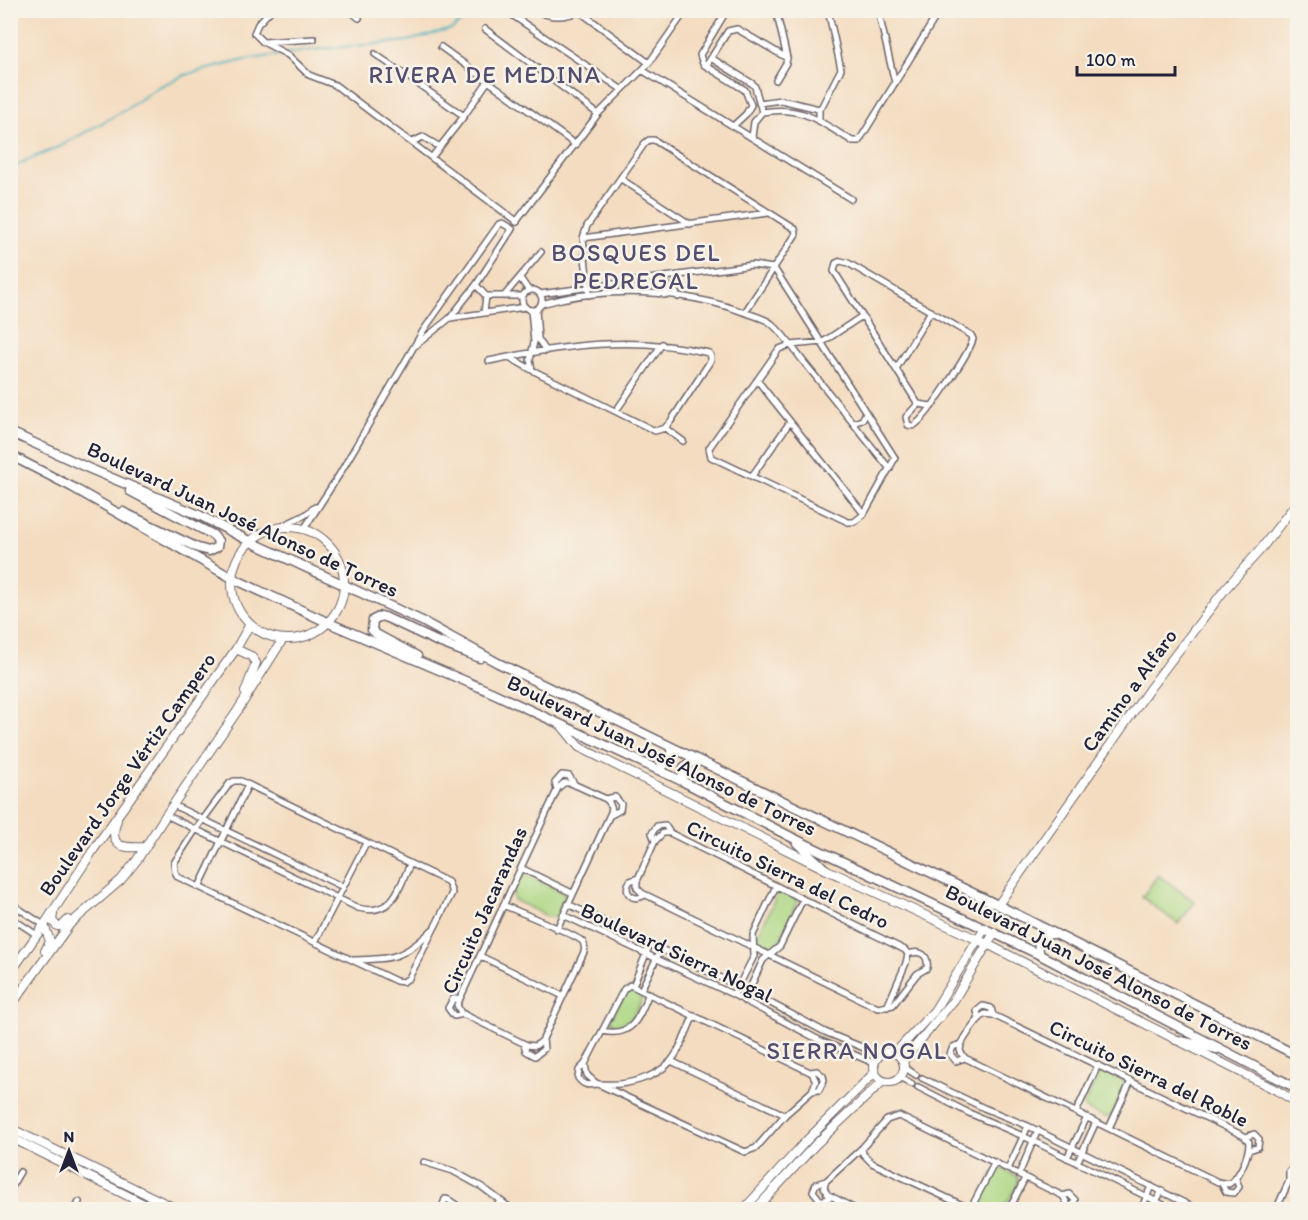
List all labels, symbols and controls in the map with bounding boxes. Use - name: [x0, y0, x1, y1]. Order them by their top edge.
- scale bar: [1077, 39, 1174, 77]
- text: 100 m: [1086, 49, 1136, 71]
- district label: RIVERA DE MEDINA: [368, 60, 602, 89]
- district label: BOSQUES DEL PEDREGAL: [551, 238, 721, 295]
- street label: Boulevard Juan José Alonso de Torres: [83, 436, 403, 602]
- street label: Camino a Alfaro: [1076, 624, 1182, 756]
- street label: Boulevard Jorge Vértiz Campero: [33, 648, 221, 900]
- street label: Boulevard Juan José Alonso de Torres: [503, 669, 821, 841]
- street label: Circuito Sierra del Cedro: [683, 814, 893, 934]
- street label: Circuito Jacarandas: [436, 823, 532, 997]
- street label: Boulevard Juan José Alonso de Torres: [941, 878, 1257, 1056]
- street label: Boulevard Sierra Nogal: [577, 897, 777, 1007]
- street label: Circuito Sierra del Roble: [1045, 1014, 1253, 1132]
- district label: SIERRA NOGAL: [767, 1036, 947, 1065]
- north arrow: [39, 1121, 99, 1181]
- text: N: [64, 1127, 74, 1146]

